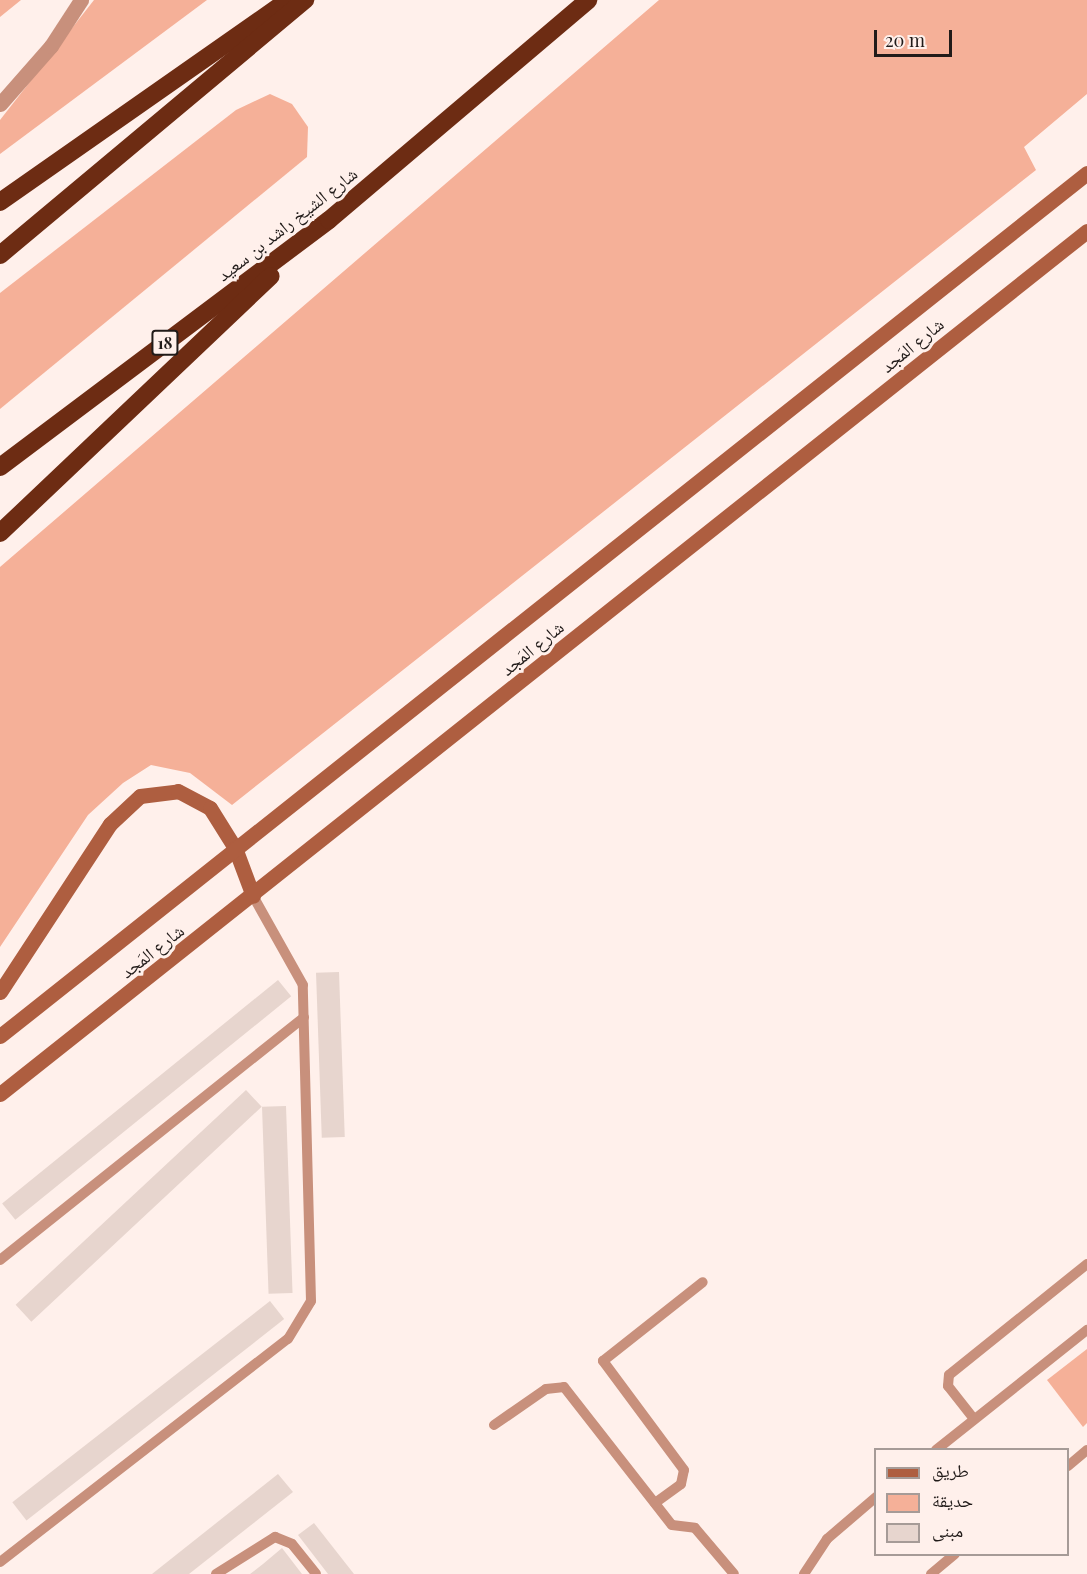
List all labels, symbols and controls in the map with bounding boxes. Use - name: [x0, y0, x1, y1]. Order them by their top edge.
- scale bar: [877, 18, 955, 56]
- text: 20 m: [885, 28, 925, 52]
- street label: شارع الشيخ راشد بن سعيد: [213, 163, 361, 285]
- street label: شارع المَجد: [876, 313, 948, 377]
- road number: 18: [150, 330, 180, 356]
- street label: شارع المَجد: [496, 616, 568, 680]
- street label: شارع المَجد: [116, 919, 188, 983]
- legend: [874, 1448, 1069, 1556]
- text: طريق: [932, 1458, 969, 1482]
- text: حديقة: [932, 1488, 973, 1512]
- text: مبنى: [932, 1518, 963, 1542]

